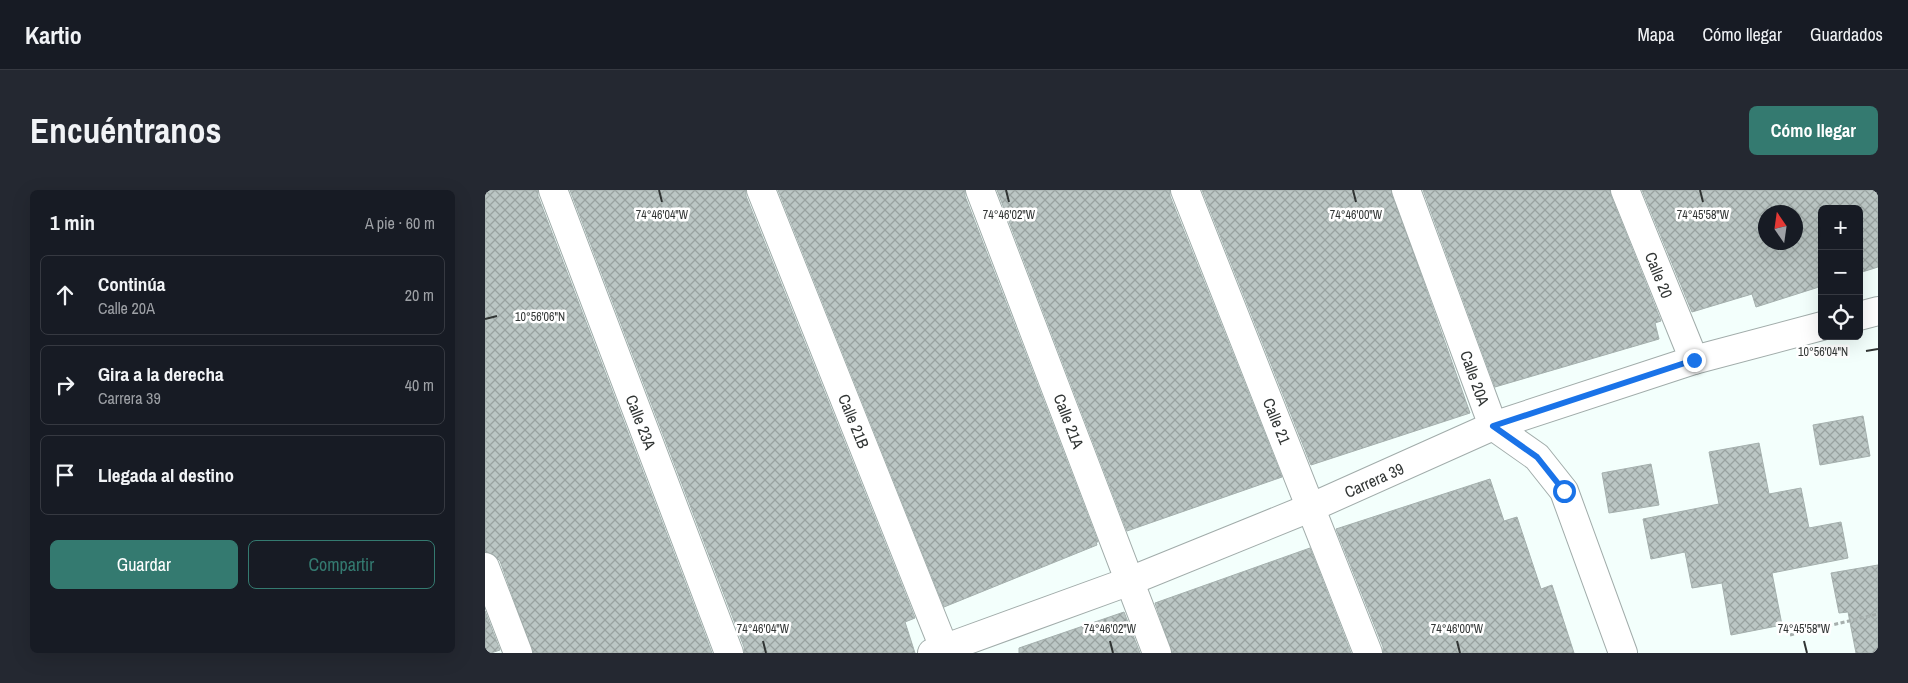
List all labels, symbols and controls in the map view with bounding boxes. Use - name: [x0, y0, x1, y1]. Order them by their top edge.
- text: Kartio: [25, 19, 82, 51]
- text: Mapa: [1637, 22, 1674, 47]
- text: Cómo llegar: [1702, 22, 1782, 47]
- text: Guardados: [1810, 22, 1883, 47]
- button: Cómo llegar: [1749, 106, 1878, 155]
- text: Encuéntranos: [30, 107, 221, 154]
- north arrow: [1758, 205, 1803, 250]
- map controls: [1818, 205, 1863, 340]
- button: +: [1818, 205, 1863, 250]
- text: 74°46'04"W: [636, 207, 689, 223]
- text: 74°46'02"W: [983, 207, 1036, 223]
- text: 74°46'00"W: [1330, 207, 1383, 223]
- text: 74°45'58"W: [1677, 207, 1730, 223]
- text: 1 min: [50, 208, 95, 237]
- text: A pie · 60 m: [365, 212, 435, 234]
- street label: Calle 20: [1640, 249, 1678, 301]
- button: −: [1818, 250, 1863, 295]
- text: Continúa: [98, 271, 166, 297]
- icon: ahead: [51, 281, 79, 309]
- text: 20 m: [405, 284, 434, 306]
- button: locate: [1818, 295, 1863, 340]
- text: Calle 20A: [98, 297, 155, 319]
- text: 10°56'06"N: [515, 309, 565, 325]
- text: 10°56'04"N: [1798, 344, 1848, 360]
- street label: Calle 20A: [1455, 348, 1495, 409]
- route end: [1683, 349, 1706, 372]
- text: Gira a la derecha: [98, 361, 224, 387]
- icon: right: [51, 371, 79, 399]
- text: 40 m: [405, 374, 434, 396]
- text: Carrera 39: [98, 387, 161, 409]
- street label: Calle 21B: [833, 391, 875, 452]
- street label: Calle 21A: [1049, 391, 1090, 452]
- street label: Calle 23A: [621, 392, 662, 453]
- street label: Calle 21: [1258, 395, 1296, 448]
- street label: Carrera 39: [1341, 457, 1407, 503]
- icon: arrive: [51, 461, 79, 489]
- text: Llegada al destino: [98, 462, 234, 488]
- route start: [1553, 480, 1576, 503]
- button: Guardar: [50, 540, 238, 589]
- button: Compartir: [248, 540, 435, 589]
- text: 74°46'04"W: [737, 621, 790, 637]
- text: 74°46'02"W: [1084, 621, 1137, 637]
- text: 74°46'00"W: [1431, 621, 1484, 637]
- text: 74°45'58"W: [1778, 621, 1831, 637]

